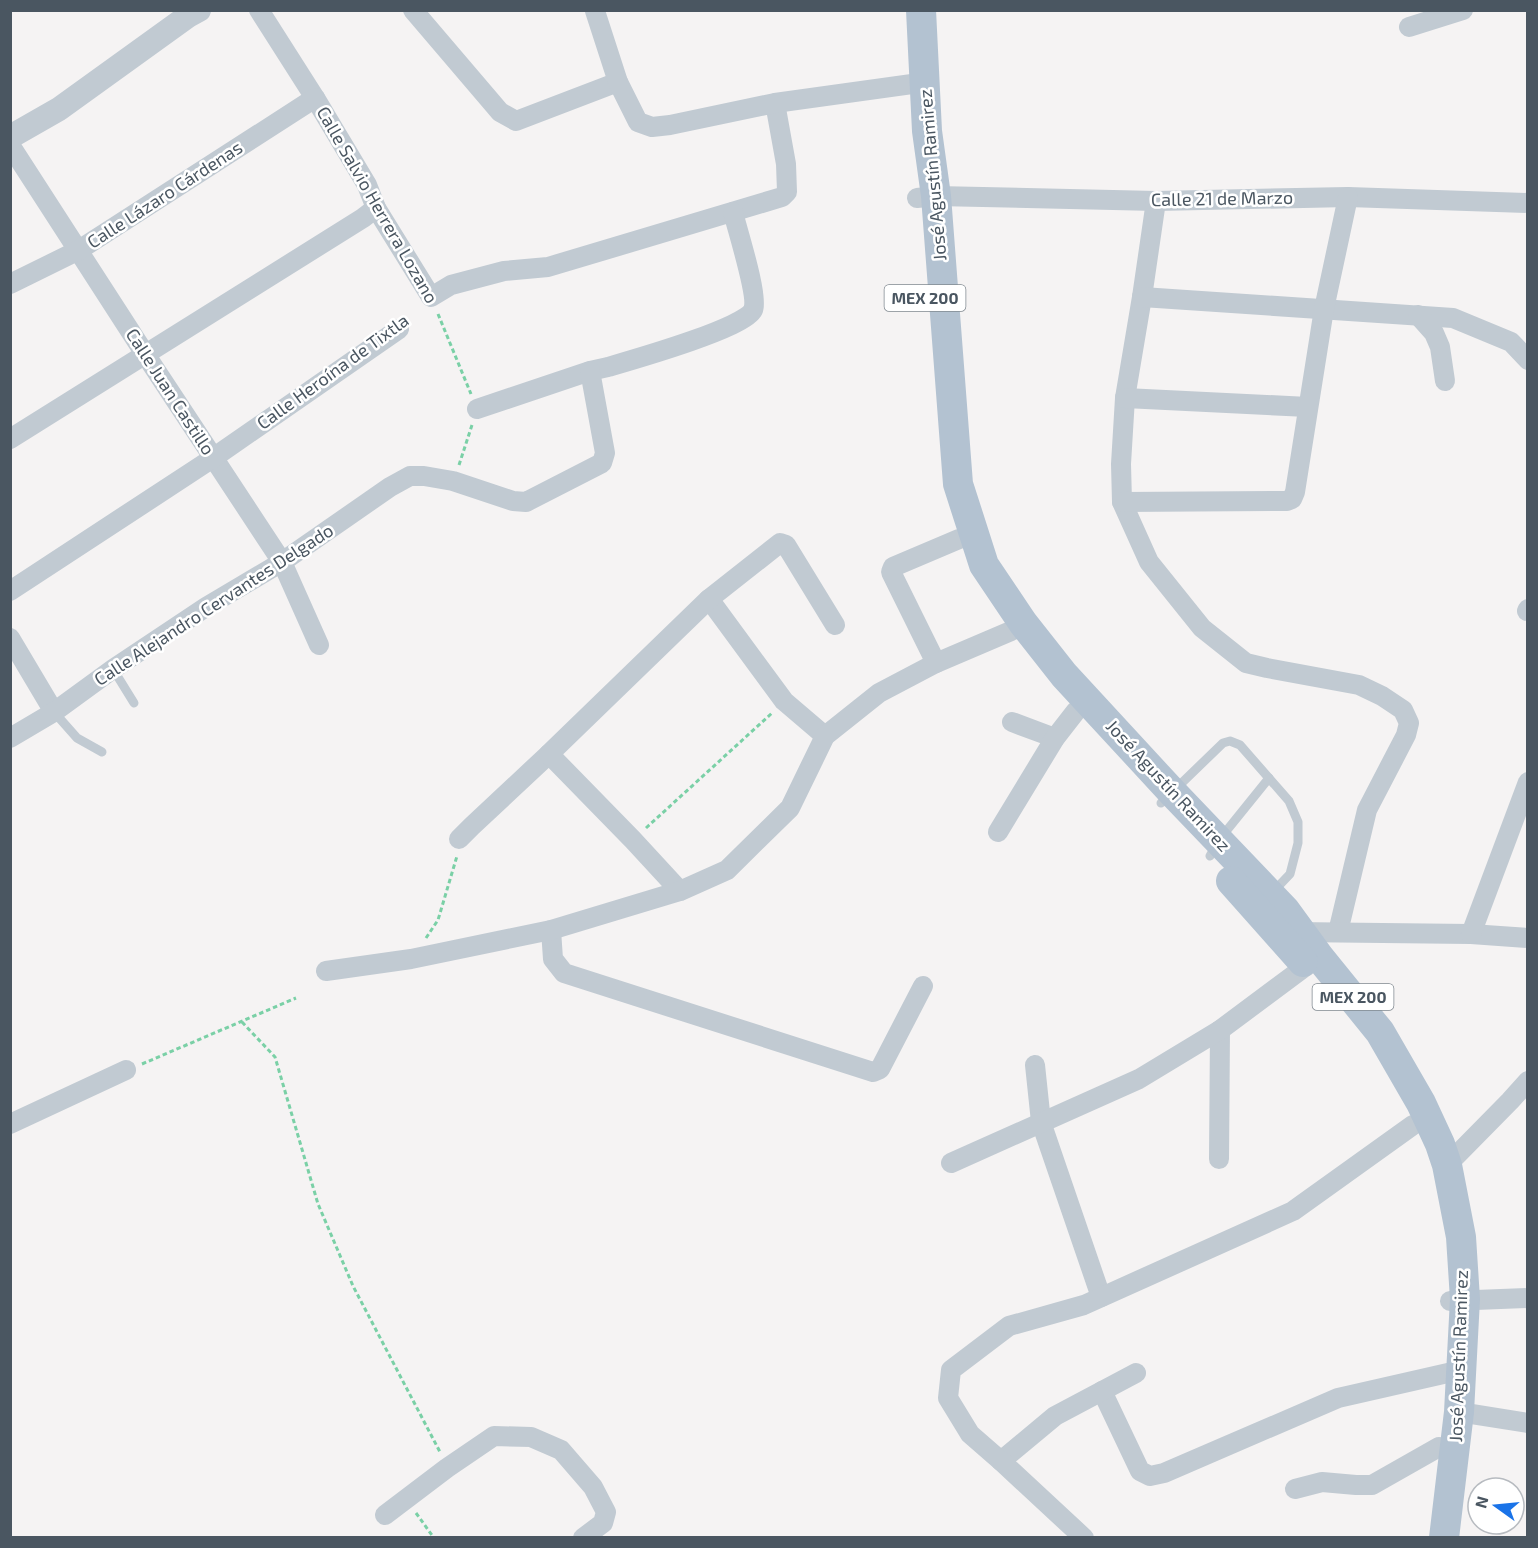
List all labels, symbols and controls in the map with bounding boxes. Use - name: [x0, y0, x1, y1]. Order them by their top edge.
- street label: José Agustín Ramirez: [914, 88, 950, 262]
- street label: Calle Salvio Herrera Lozano: [312, 102, 443, 307]
- street label: Calle Lázaro Cárdenas: [83, 136, 246, 253]
- street label: Calle 21 de Marzo: [1151, 186, 1293, 210]
- road number: MEX 200: [884, 285, 966, 311]
- street label: Calle Heroína de Tixtla: [252, 309, 413, 434]
- street label: Calle Juan Castillo: [122, 324, 220, 459]
- street label: Calle Alejandro Cervantes Delgado: [90, 519, 337, 690]
- street label: José Agustín Ramirez: [1102, 715, 1236, 856]
- road number: MEX 200: [1312, 984, 1394, 1010]
- street label: José Agustín Ramirez: [1444, 1270, 1472, 1442]
- north arrow: [1466, 1476, 1526, 1536]
- text: N: [1470, 1494, 1492, 1510]

